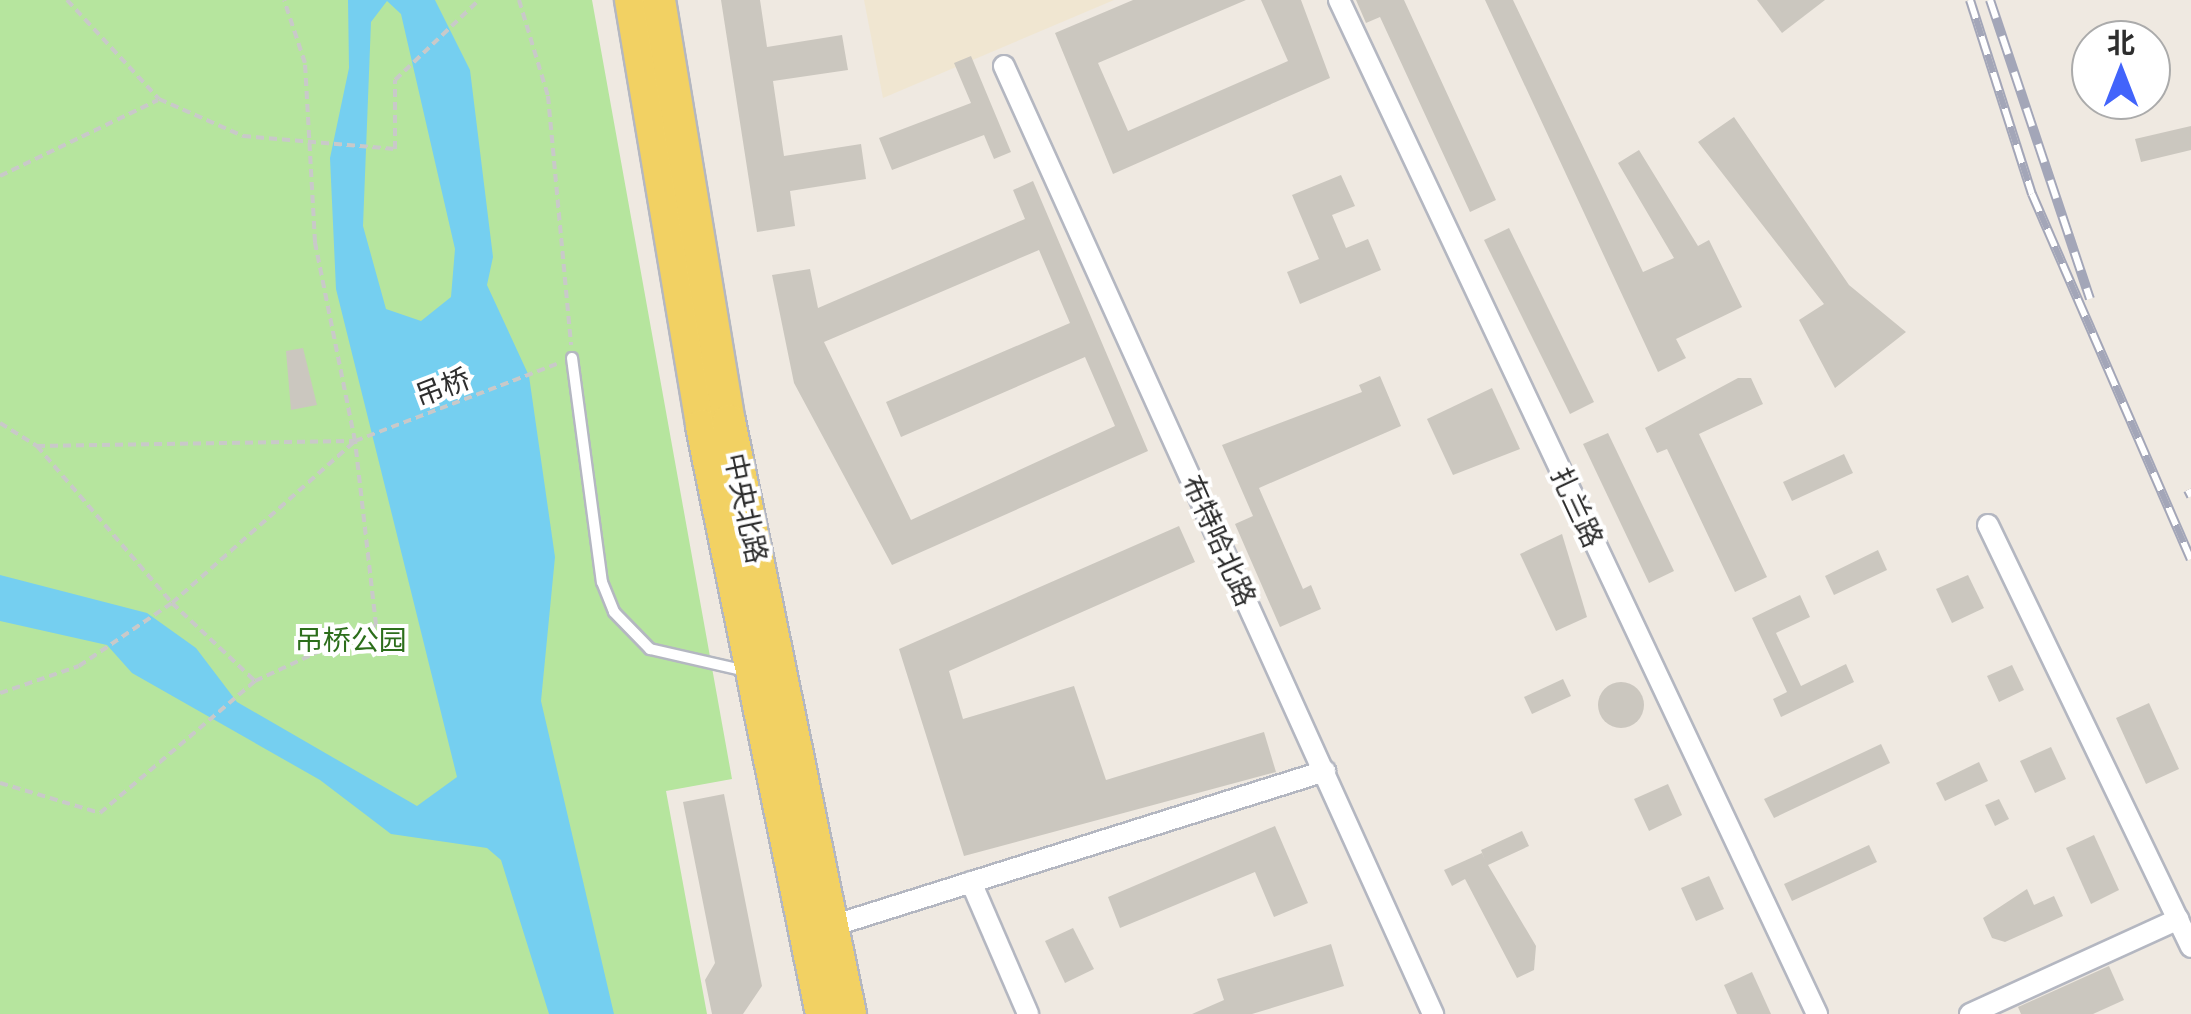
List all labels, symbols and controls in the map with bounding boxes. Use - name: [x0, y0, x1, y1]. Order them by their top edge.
- north arrow: [2071, 20, 2171, 120]
- text: 北: [2107, 25, 2135, 59]
- street label: 吊桥: [410, 360, 474, 412]
- street label: 中央北路: [719, 450, 775, 566]
- street label: 扎兰路: [1545, 462, 1611, 552]
- street label: 布特哈北路: [1176, 469, 1264, 611]
- park label: 吊桥公园: [295, 622, 407, 656]

